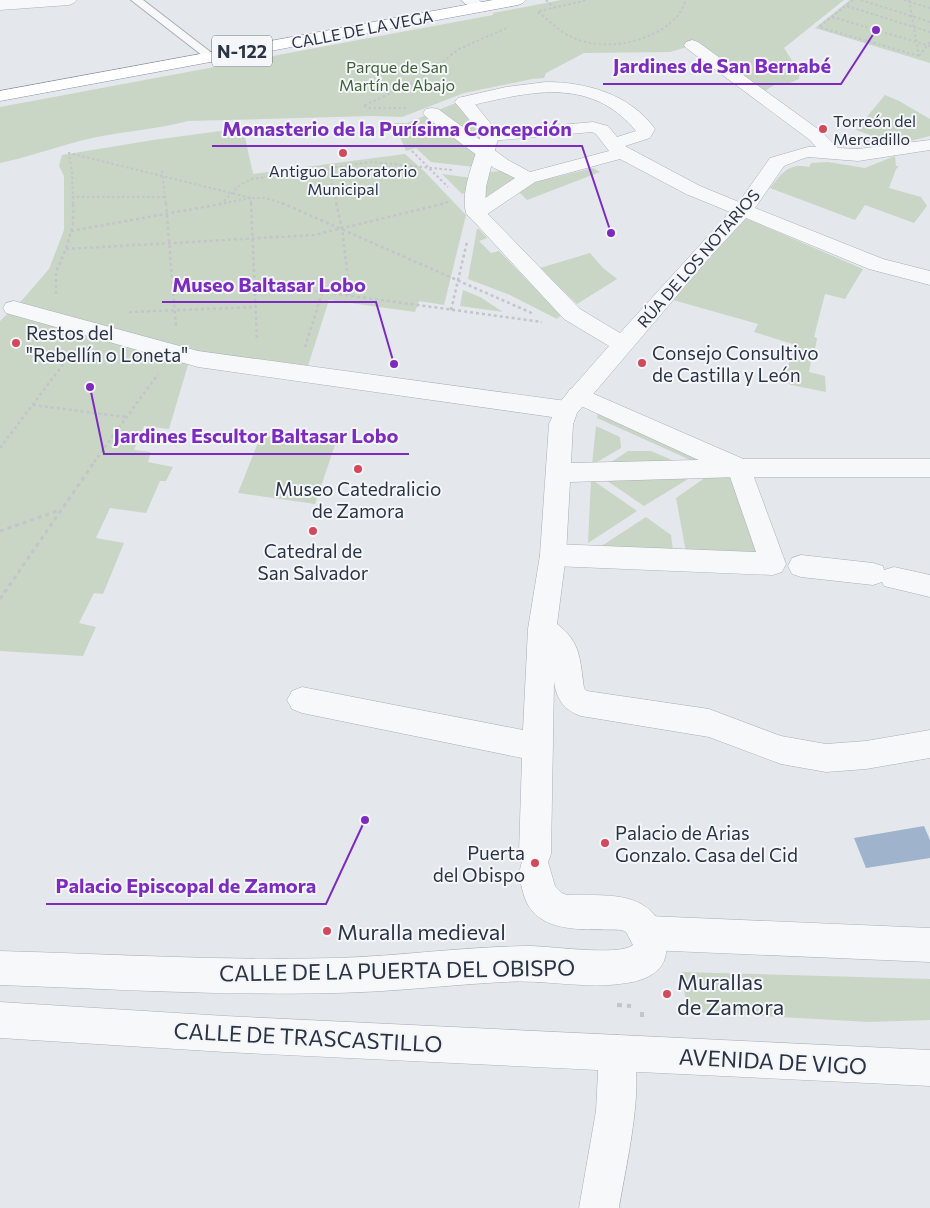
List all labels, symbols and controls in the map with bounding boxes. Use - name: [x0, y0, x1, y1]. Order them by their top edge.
- street label: CALLE DE LA VEGA: [290, 6, 434, 52]
- road number: N-122: [212, 36, 272, 66]
- callout: Jardines de San Bernabé: [603, 49, 841, 84]
- text: Jardines de San Bernabé: [613, 53, 831, 77]
- park label: Parque de San Martín de Abajo: [339, 57, 455, 94]
- callout: Monasterio de la Purísima Concepción: [212, 111, 582, 146]
- place label: Torreón del Mercadillo: [833, 111, 916, 148]
- text: Monasterio de la Purísima Concepción: [222, 116, 572, 140]
- marker: Torreón del Mercadillo: [817, 123, 829, 135]
- marker: Antiguo Laboratorio Municipal: [337, 147, 349, 159]
- place label: Antiguo Laboratorio Municipal: [269, 161, 417, 198]
- street label: RÚA DE LOS NOTARIOS: [633, 185, 763, 331]
- callout: Museo Baltasar Lobo: [162, 267, 376, 302]
- text: Museo Baltasar Lobo: [172, 272, 366, 296]
- place label: Restos del "Rebellín o Loneta": [26, 321, 188, 366]
- marker: Restos del "Rebellín o Loneta": [10, 337, 22, 349]
- place label: Consejo Consultivo de Castilla y León: [652, 341, 819, 386]
- marker: Consejo Consultivo de Castilla y León: [636, 357, 648, 369]
- callout: Jardines Escultor Baltasar Lobo: [104, 419, 409, 454]
- text: Jardines Escultor Baltasar Lobo: [114, 423, 399, 447]
- marker: Museo Catedralicio de Zamora: [352, 463, 364, 475]
- place label: Museo Catedralicio de Zamora: [275, 477, 441, 522]
- marker: Catedral de San Salvador: [307, 525, 319, 537]
- place label: Catedral de San Salvador: [258, 539, 369, 584]
- place label: Palacio de Arias Gonzalo. Casa del Cid: [615, 821, 798, 866]
- marker: Palacio de Arias Gonzalo. Casa del Cid: [599, 837, 611, 849]
- place label: Puerta del Obispo: [433, 841, 525, 886]
- marker: Puerta del Obispo: [529, 857, 541, 869]
- callout: Palacio Episcopal de Zamora: [46, 869, 326, 904]
- text: Palacio Episcopal de Zamora: [56, 873, 316, 897]
- place label: Muralla medieval: [337, 918, 506, 945]
- marker: Muralla medieval: [321, 925, 333, 937]
- street label: CALLE DE LA PUERTA DEL OBISPO: [219, 953, 575, 987]
- place label: Murallas de Zamora: [677, 968, 784, 1020]
- marker: Murallas de Zamora: [661, 988, 673, 1000]
- street label: CALLE DE TRASCASTILLO: [173, 1016, 443, 1058]
- street label: AVENIDA DE VIGO: [678, 1043, 868, 1079]

